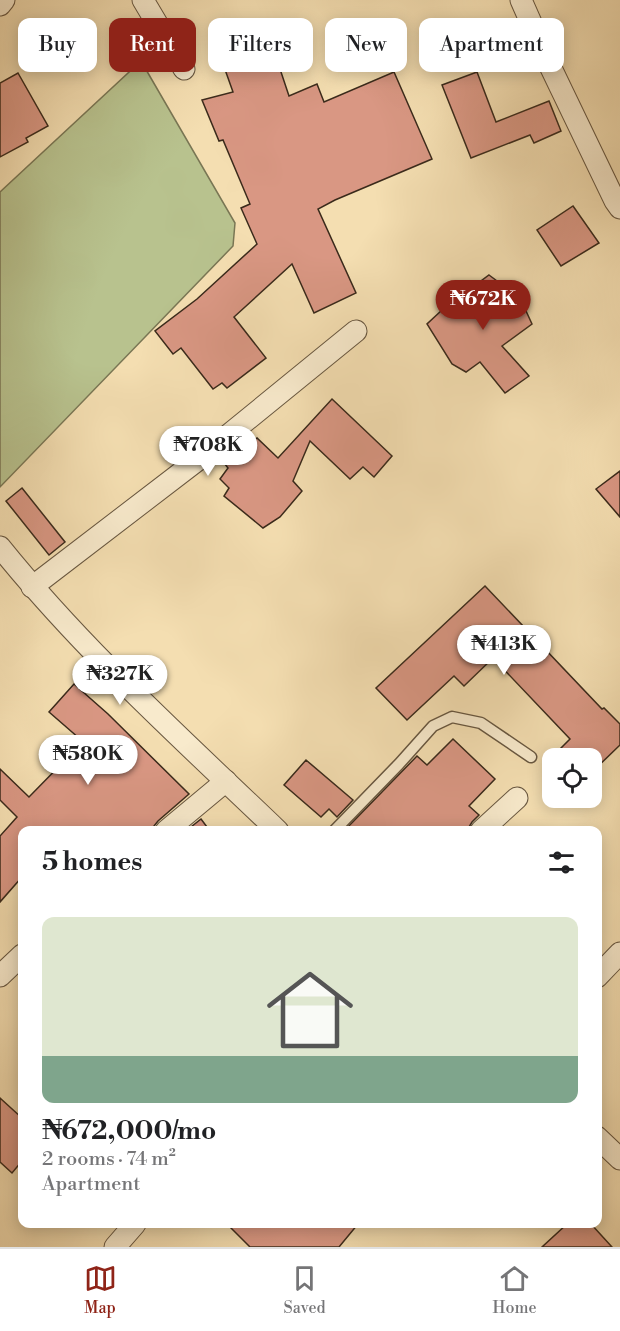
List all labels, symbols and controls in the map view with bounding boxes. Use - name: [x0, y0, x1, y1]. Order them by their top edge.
- chip: Buy: [18, 18, 97, 72]
- chip: Rent: [109, 18, 196, 72]
- chip: Filters: [208, 18, 313, 72]
- chip: New: [325, 18, 407, 72]
- chip: Apartment: [419, 18, 564, 72]
- pin: ₦672K: [441, 280, 525, 331]
- text: ₦672K: [450, 287, 516, 312]
- pin: ₦708K: [166, 426, 250, 477]
- text: ₦708K: [173, 433, 243, 458]
- pin: ₦413K: [462, 625, 546, 676]
- text: ₦413K: [471, 632, 537, 657]
- pin: ₦327K: [78, 655, 162, 706]
- text: ₦327K: [86, 662, 154, 687]
- pin: ₦580K: [46, 735, 130, 786]
- text: ₦580K: [53, 742, 123, 767]
- map controls: [542, 748, 602, 808]
- button: locate: [542, 748, 602, 808]
- text: 5 homes: [42, 846, 142, 878]
- icon: filters: [545, 846, 578, 879]
- icon: home: [256, 956, 364, 1064]
- text: ₦672,000/mo: [42, 1115, 216, 1147]
- text: 2 rooms · 74 m²: [42, 1147, 176, 1172]
- text: Apartment: [42, 1172, 140, 1197]
- tab: Map: [84, 1262, 117, 1318]
- tab: Saved: [284, 1262, 326, 1318]
- tab: Home: [493, 1262, 536, 1318]

